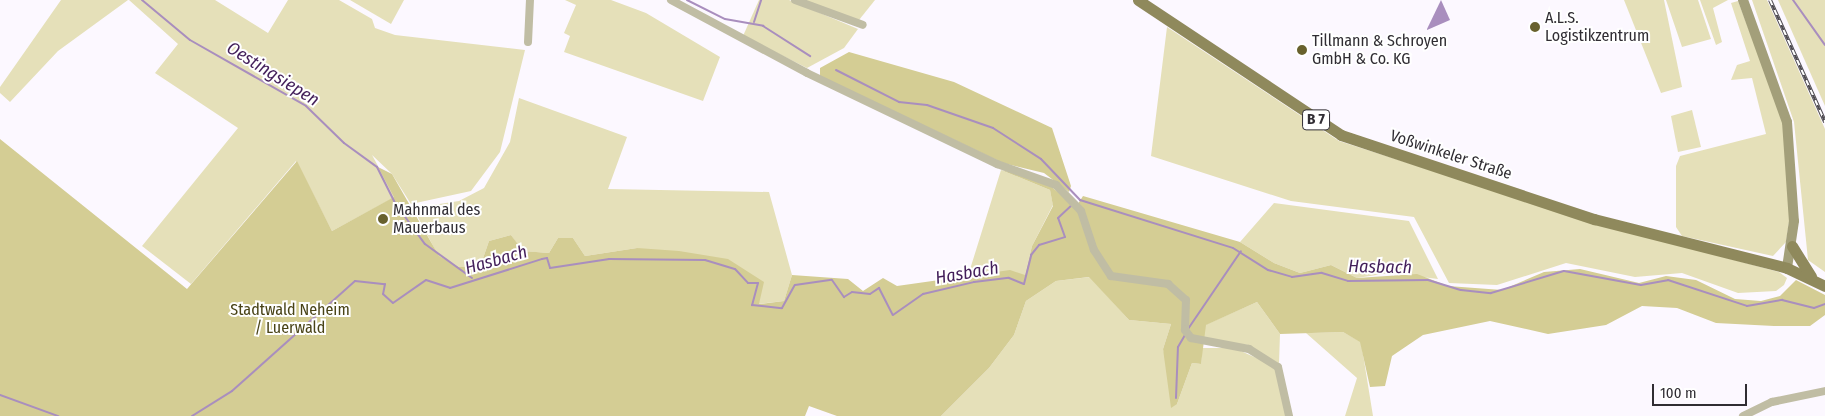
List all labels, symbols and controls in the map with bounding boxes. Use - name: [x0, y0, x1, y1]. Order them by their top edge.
- place label: A.L.S. Logistikzentrum: [1545, 8, 1649, 46]
- marker: A.L.S. Logistikzentrum: [1529, 21, 1541, 33]
- place label: Tillmann & Schroyen GmbH & Co. KG: [1312, 31, 1447, 69]
- water label: Oestingsiepen: [223, 37, 323, 111]
- marker: Tillmann & Schroyen GmbH & Co. KG: [1296, 44, 1308, 56]
- road number: B 7: [1301, 108, 1331, 132]
- street label: Voßwinkeler Straße: [1388, 126, 1514, 184]
- place label: Mahnmal des Mauerbaus: [393, 200, 480, 238]
- marker: Mahnmal des Mauerbaus: [377, 213, 389, 225]
- water label: Hasbach: [462, 241, 530, 279]
- water label: Hasbach: [1348, 256, 1412, 278]
- water label: Hasbach: [934, 257, 1000, 289]
- park label: Stadtwald Neheim / Luerwald: [230, 300, 350, 338]
- scale bar: [1655, 374, 1750, 406]
- text: 100 m: [1660, 384, 1697, 402]

